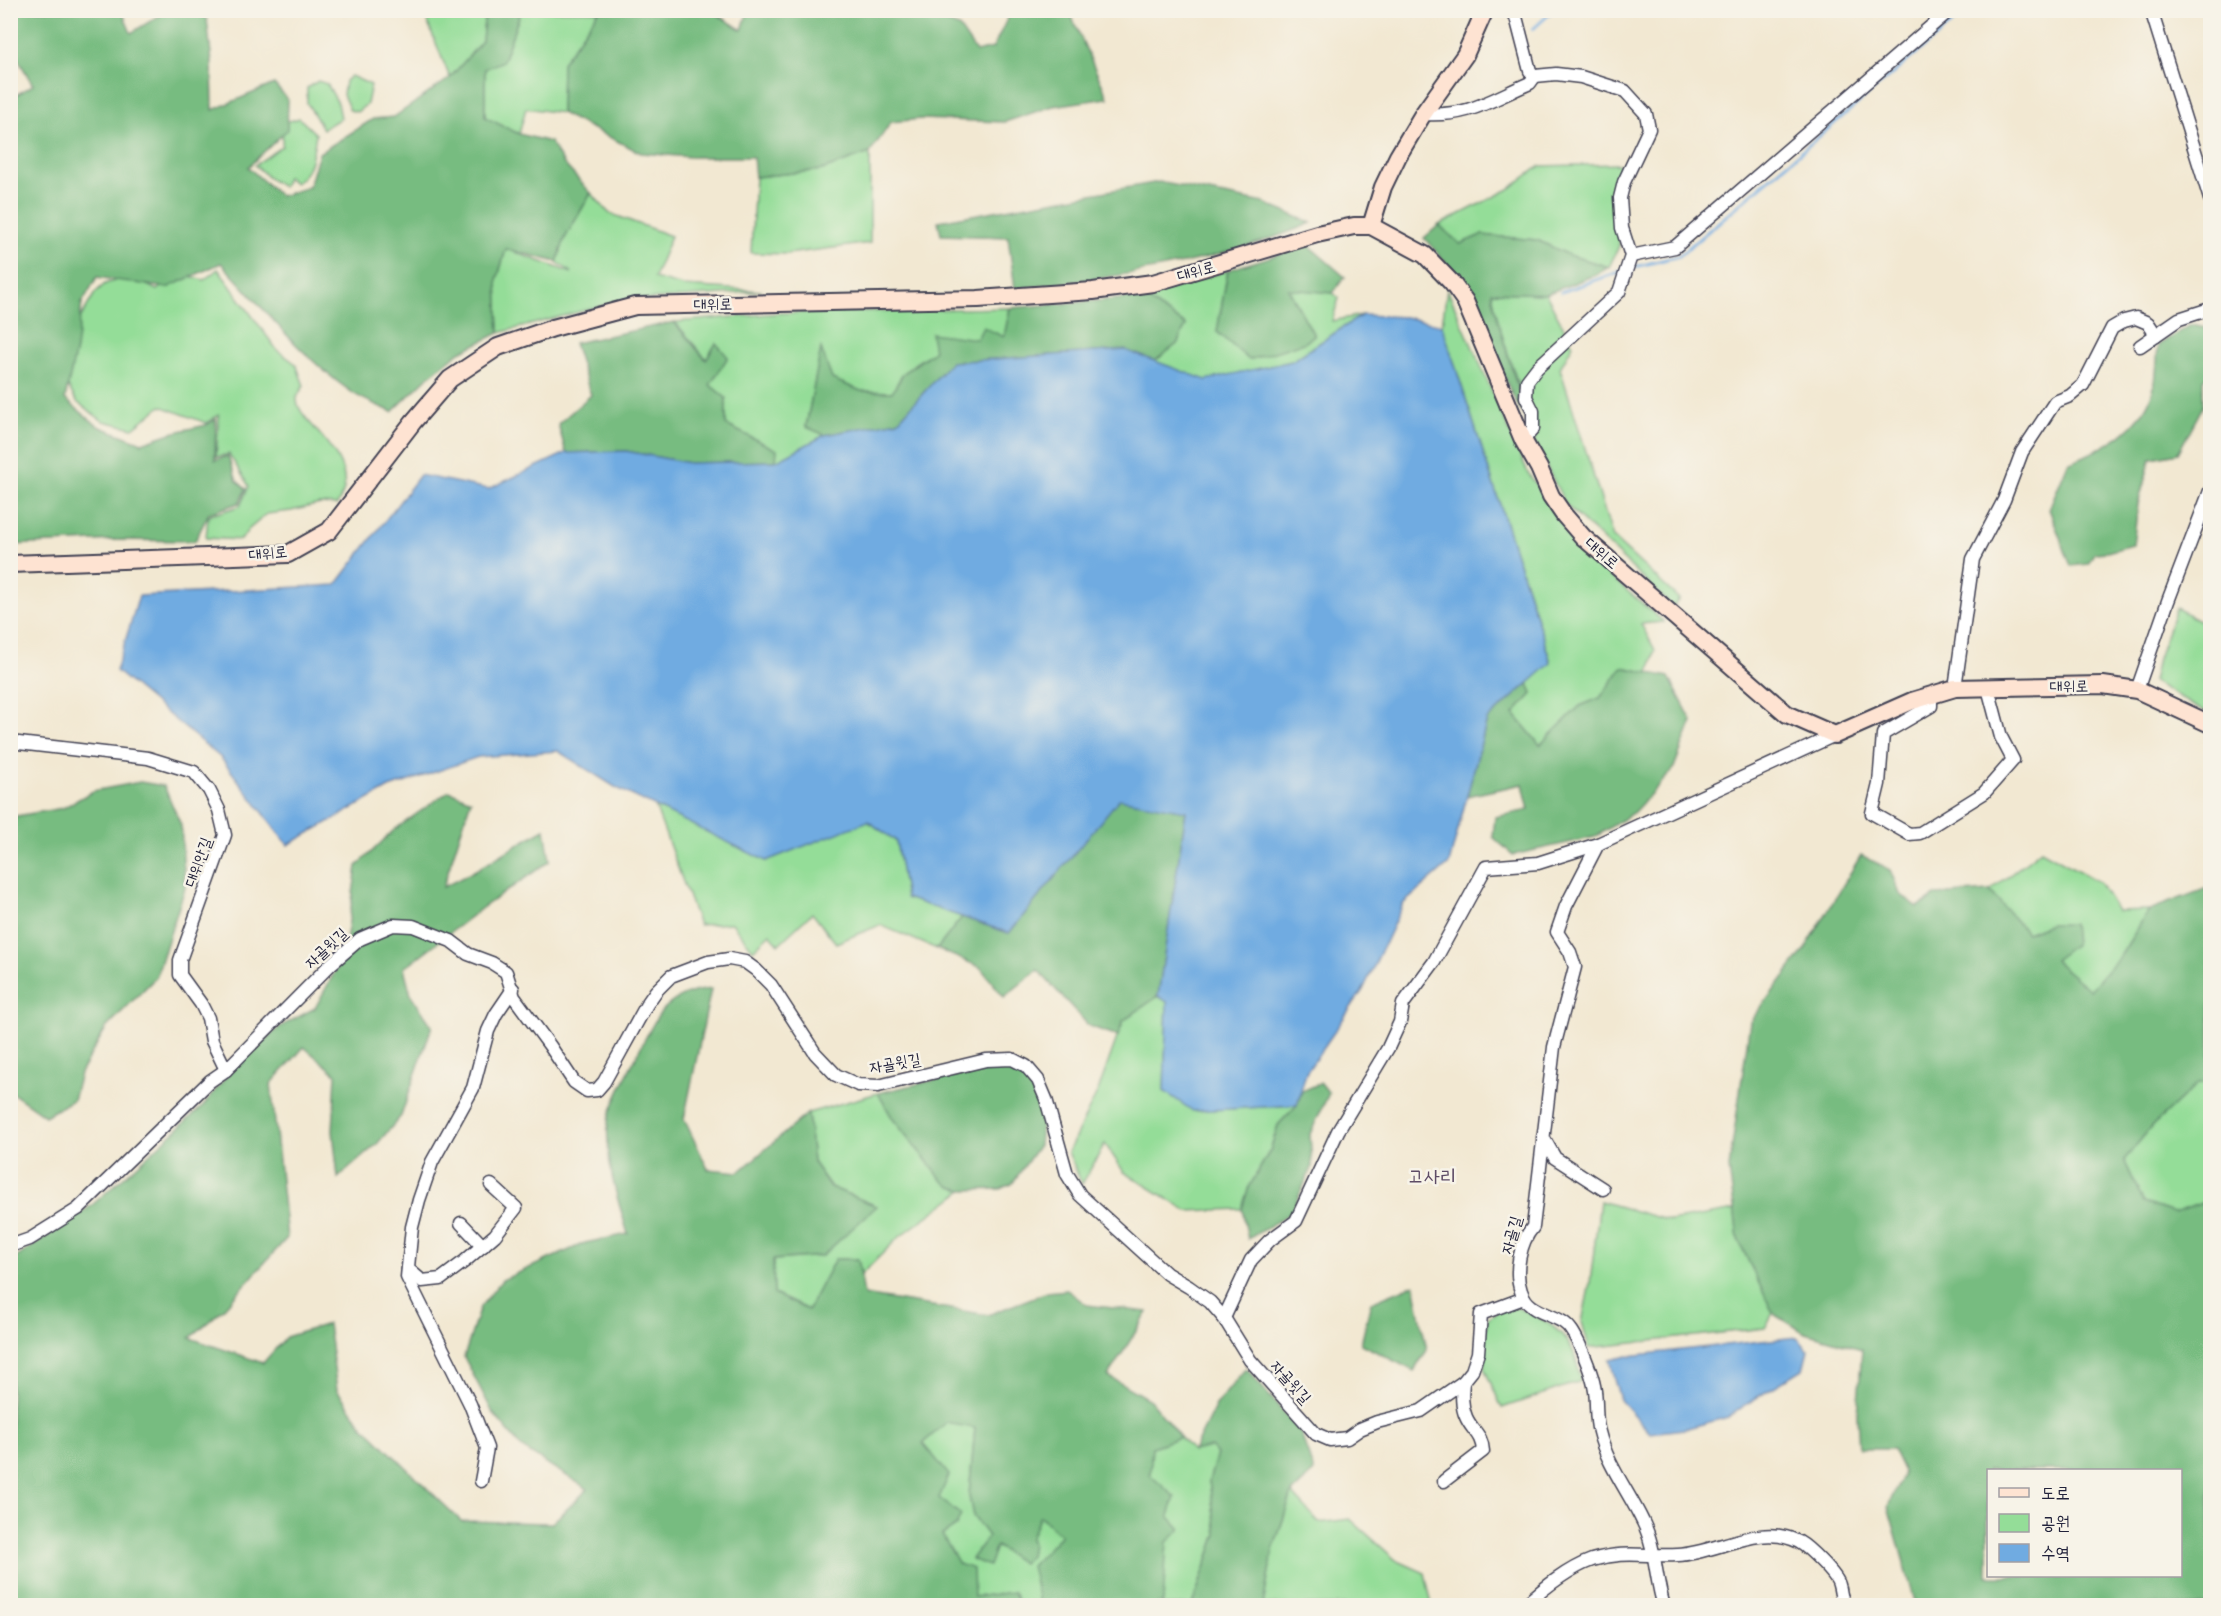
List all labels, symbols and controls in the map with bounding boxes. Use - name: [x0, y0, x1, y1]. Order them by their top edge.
- street label: 대위로: [1175, 256, 1217, 286]
- street label: 대위로: [694, 293, 732, 315]
- street label: 대위로: [1581, 532, 1623, 574]
- street label: 대위로: [248, 541, 288, 565]
- street label: 대위로: [2050, 675, 2088, 697]
- street label: 대위안길: [179, 834, 217, 890]
- street label: 자골윗길: [300, 923, 352, 973]
- street label: 자골윗길: [868, 1048, 922, 1078]
- district label: 고사리: [1408, 1163, 1456, 1189]
- street label: 자골길: [1496, 1213, 1526, 1256]
- street label: 자골윗길: [1266, 1356, 1316, 1408]
- legend: [1987, 1469, 2182, 1577]
- text: 도로: [2041, 1481, 2070, 1505]
- text: 공원: [2041, 1511, 2070, 1535]
- text: 수역: [2041, 1541, 2070, 1565]

